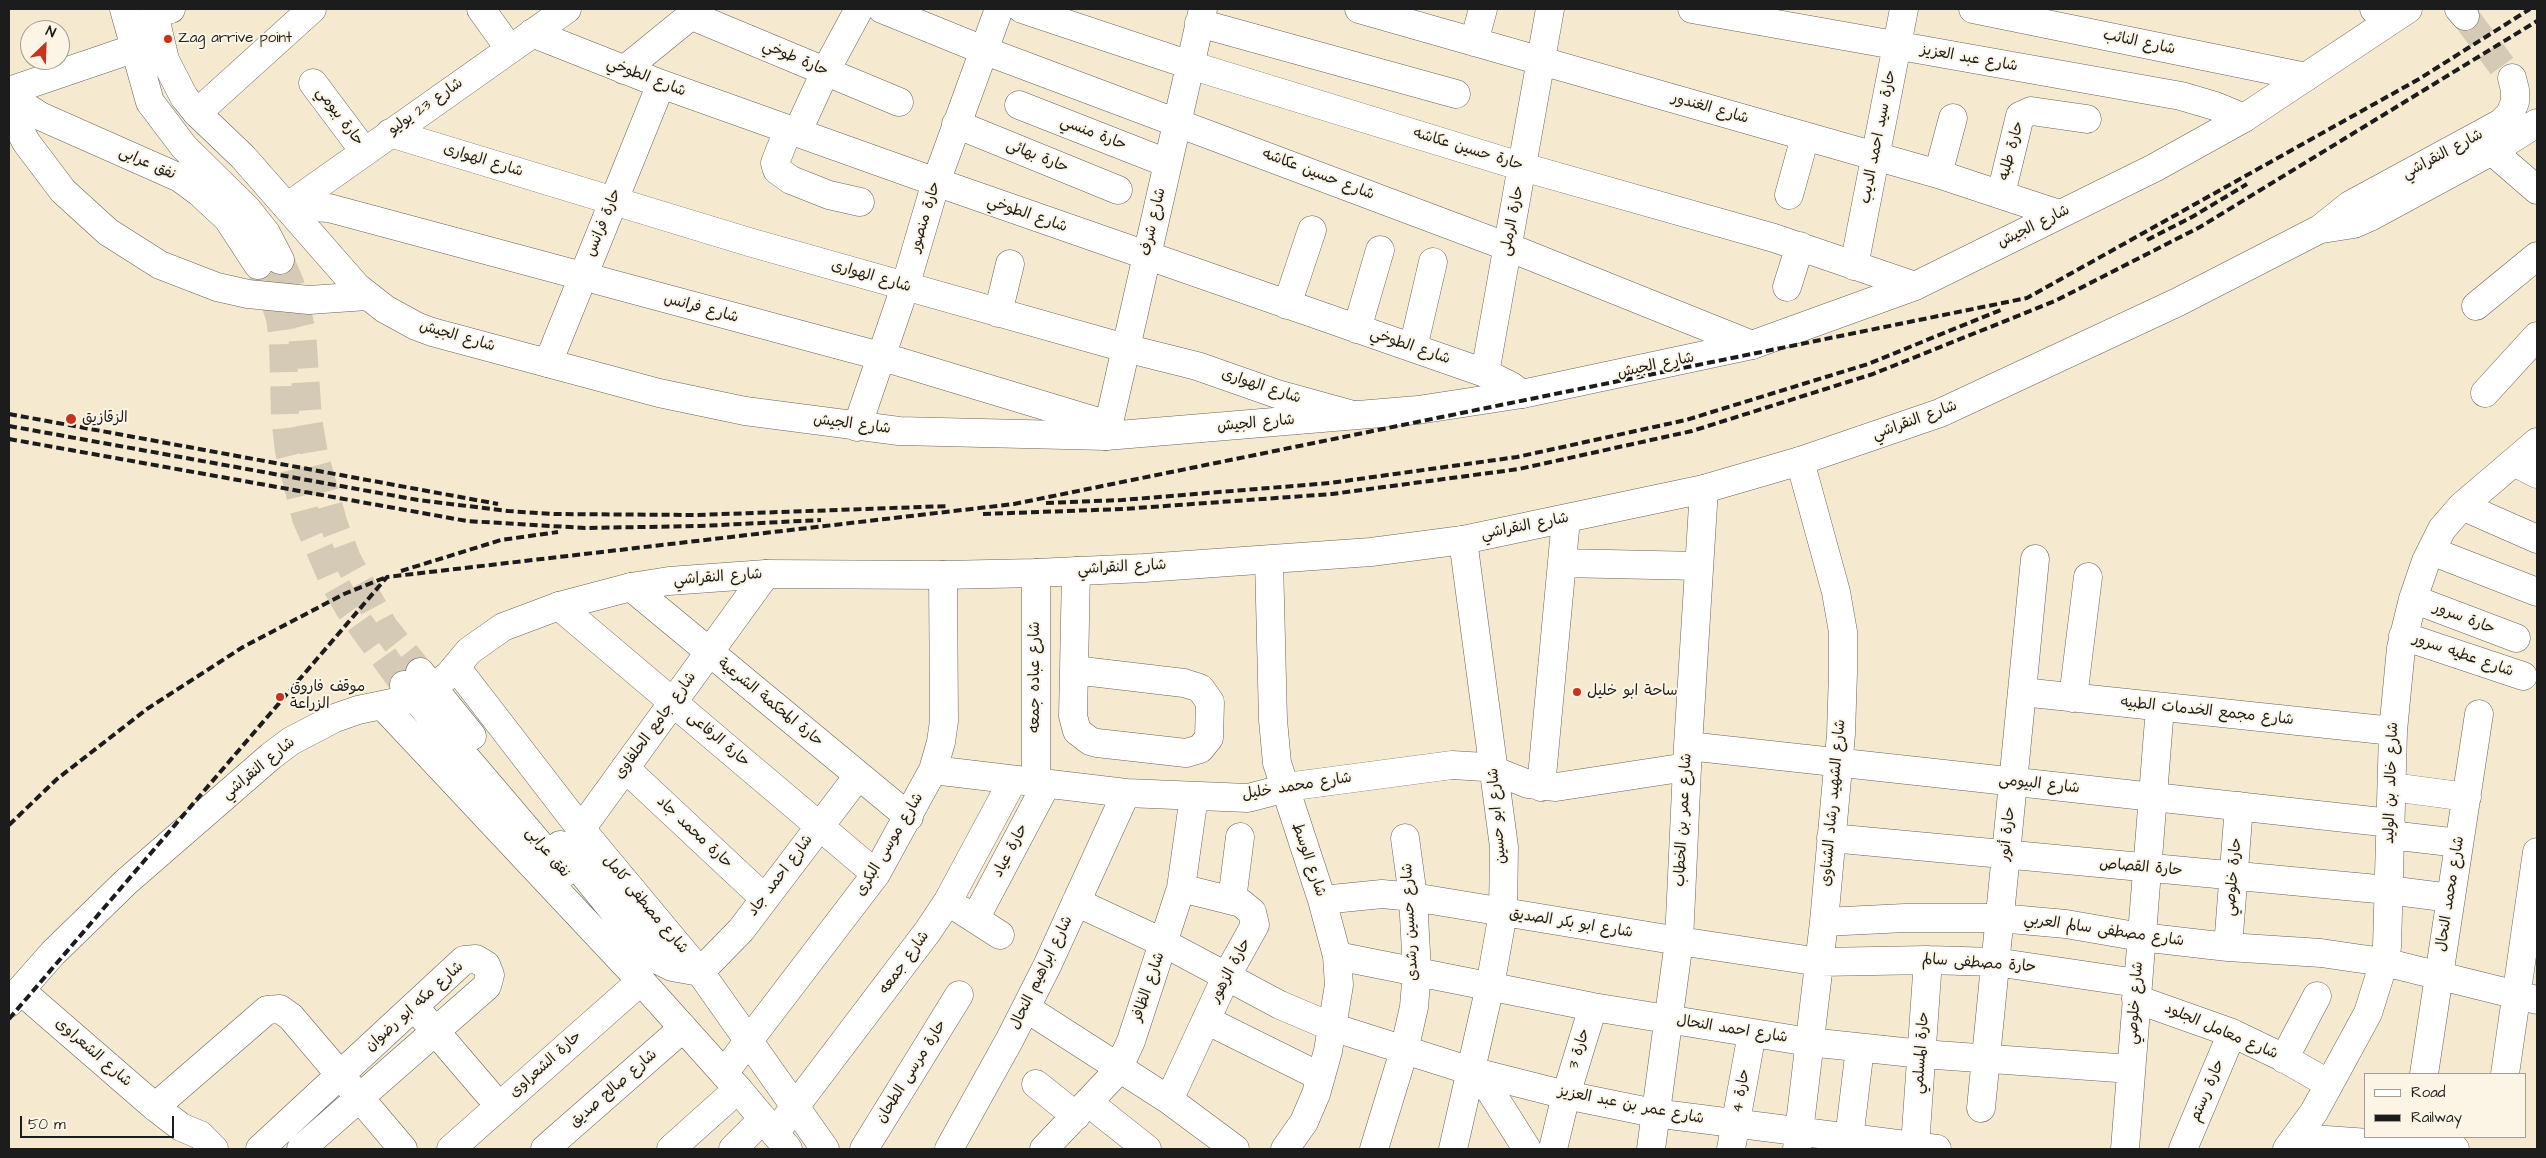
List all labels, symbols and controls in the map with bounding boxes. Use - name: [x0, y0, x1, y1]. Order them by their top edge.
- north arrow: [20, 20, 70, 70]
- text: N: [43, 21, 59, 43]
- street label: شارع النائب: [2101, 27, 2177, 59]
- place label: Zag arrive point: [178, 30, 292, 48]
- marker: Zag arrive point: [162, 33, 174, 45]
- street label: حارة طوخي: [759, 37, 831, 81]
- street label: شارع عبد العزيز: [1919, 42, 2019, 76]
- street label: شارع الطوخي: [604, 55, 688, 101]
- street label: حارة سيد احمد الديب: [1857, 69, 1901, 205]
- street label: شارع 23 يوليو: [385, 75, 467, 139]
- street label: حارة بيومي: [311, 84, 367, 150]
- street label: شارع الغندور: [1669, 89, 1751, 129]
- street label: حارة منسي: [1057, 113, 1129, 155]
- street label: حارة طلبه: [1996, 120, 2028, 182]
- street label: حارة حسين عكاشه: [1411, 125, 1525, 175]
- street label: شارع النقراشي: [2399, 126, 2487, 184]
- street label: حارة بهائى: [1003, 136, 1071, 178]
- street label: شارع الهوارى: [441, 140, 525, 182]
- street label: نفق عرابى: [116, 144, 178, 184]
- street label: شارع حسين عكاشه: [1259, 145, 1377, 205]
- street label: حارة منصور: [907, 180, 945, 254]
- street label: حارة الرملى: [1497, 184, 1529, 258]
- street label: حارة فرانس: [582, 186, 626, 260]
- street label: شارع شرف: [1137, 186, 1171, 258]
- street label: شارع الطوخي: [985, 193, 1069, 237]
- street label: شارع الجيش: [1995, 202, 2073, 252]
- street label: شارع الهوارى: [829, 257, 913, 297]
- street label: شارع فرانس: [662, 290, 740, 328]
- street label: شارع الجيش: [417, 318, 497, 356]
- street label: شارع الطوخي: [1368, 325, 1452, 369]
- street label: شارع الجيش: [1616, 349, 1696, 383]
- street label: شارع الهوارى: [1219, 366, 1303, 408]
- street label: شارع النقراشي: [1870, 397, 1960, 445]
- place label: الزقازيق: [82, 410, 128, 428]
- street label: شارع الجيش: [812, 411, 892, 439]
- marker: الزقازيق: [64, 412, 78, 426]
- street label: شارع الجيش: [1216, 412, 1296, 436]
- street label: شارع النقراشي: [1480, 510, 1570, 544]
- street label: شارع النقراشي: [1077, 557, 1167, 579]
- street label: شارع النقراشي: [673, 566, 763, 590]
- street label: حارة سرور: [2431, 599, 2497, 639]
- street label: شارع عباده جمعه: [1027, 621, 1045, 733]
- street label: شارع عطيه سرور: [2410, 630, 2516, 682]
- street label: حارة المحكمة الشرعية: [714, 655, 826, 751]
- street label: شارع جامع الحلفاوى: [611, 669, 701, 783]
- place label: موقف فاروق الزراعة: [290, 679, 365, 714]
- place label: ساحة ابو خليل: [1587, 683, 1678, 701]
- marker: ساحة ابو خليل: [1571, 686, 1583, 698]
- marker: موقف فاروق الزراعة: [274, 691, 286, 703]
- street label: شارع مجمع الخدمات الطبيه: [2120, 694, 2294, 730]
- street label: حارة الرفاعى: [683, 709, 753, 771]
- street label: شارع الشهيد رشاد الشناوى: [1818, 719, 1850, 887]
- street label: شارع خالد بن الوليد: [2381, 722, 2403, 844]
- street label: شارع النقراشي: [219, 734, 299, 804]
- street label: شارع عمر بن الخطاب: [1672, 753, 1696, 887]
- street label: شارع ابو حسين: [1485, 767, 1511, 865]
- street label: شارع محمد خليل: [1241, 769, 1353, 805]
- street label: شارع البيومى: [1998, 772, 2080, 798]
- street label: شارع موسى البكرى: [852, 790, 928, 900]
- street label: حارة محمد جاد: [652, 793, 736, 873]
- street label: حارة أنور: [1996, 806, 2020, 862]
- street label: حارة عياد: [990, 821, 1032, 881]
- street label: شارع الوسط: [1287, 821, 1329, 899]
- street label: نفق عرابى: [521, 824, 573, 882]
- street label: شارع احمد جاد: [744, 832, 818, 920]
- street label: شارع محمد النحال: [2433, 835, 2469, 953]
- street label: حارة خلوصي: [2222, 837, 2246, 917]
- street label: شارع مصطفى كامل: [599, 852, 691, 958]
- street label: حارة القصاص: [2099, 855, 2183, 881]
- street label: شارع حسين رشدى: [1399, 863, 1423, 981]
- street label: شارع ابو بكر الصديق: [1508, 905, 1634, 943]
- street label: شارع مصطفى سالم العربي: [2023, 911, 2185, 951]
- street label: شارع ابراهيم النحال: [1007, 913, 1077, 1033]
- street label: شارع جمعه: [876, 928, 934, 998]
- street label: حارة الزهور: [1206, 936, 1256, 1006]
- street label: شارع الظافر: [1129, 950, 1169, 1024]
- street label: حارة مصطفى سالم: [1921, 951, 2037, 977]
- street label: شارع مكه ابو رضوان: [362, 958, 468, 1056]
- street label: شارع خلوصي: [2124, 961, 2148, 1045]
- street label: شارع معامل الجلود: [2162, 1000, 2280, 1064]
- street label: حارة المسلمي: [1910, 1011, 1934, 1095]
- street label: شارع احمد النحال: [1675, 1012, 1789, 1048]
- street label: شارع الشعراوى: [51, 1015, 135, 1091]
- street label: حارة مرسى الطحان: [873, 1017, 951, 1127]
- street label: حارة 3: [1565, 1027, 1595, 1071]
- street label: حارة الشعراوى: [506, 1028, 586, 1102]
- street label: شارع صالح صديق: [567, 1046, 661, 1132]
- street label: حارة رستم: [2187, 1057, 2229, 1125]
- street label: حارة 4: [1729, 1068, 1755, 1114]
- legend: [2364, 1073, 2526, 1138]
- text: Road: [2411, 1082, 2445, 1103]
- street label: شارع عمر بن عبد العزيز: [1556, 1083, 1706, 1129]
- scale bar: [22, 1106, 176, 1138]
- text: Railway: [2411, 1107, 2462, 1128]
- text: 50 m: [28, 1114, 66, 1135]

